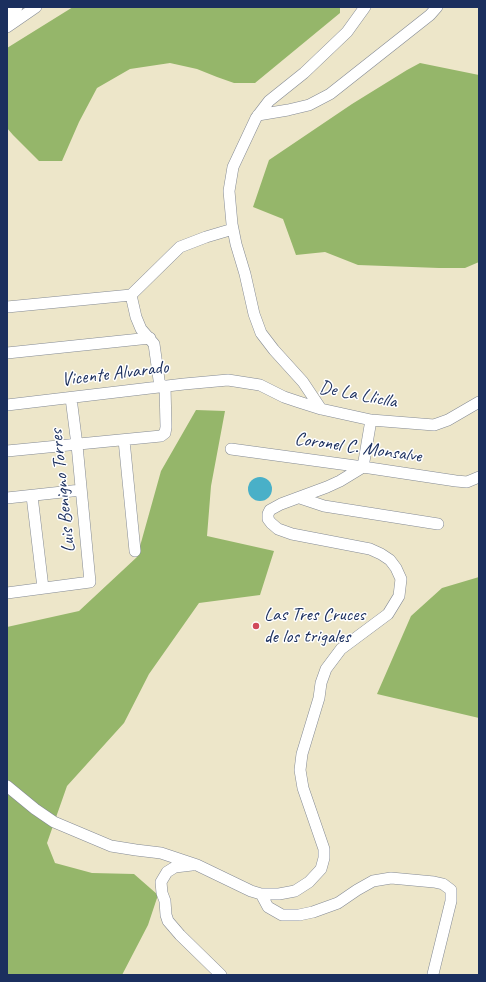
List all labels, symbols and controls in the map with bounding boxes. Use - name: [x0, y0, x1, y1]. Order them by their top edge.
- street label: Vicente Alvarado: [60, 356, 170, 392]
- street label: De La Lliclla: [317, 376, 399, 414]
- street label: Luis Benigno Torres: [45, 428, 81, 554]
- street label: Coronel C. Monsalve: [293, 428, 423, 468]
- place label: Las Tres Cruces de los trigales: [264, 604, 365, 648]
- marker: Las Tres Cruces de los trigales: [251, 621, 261, 631]

